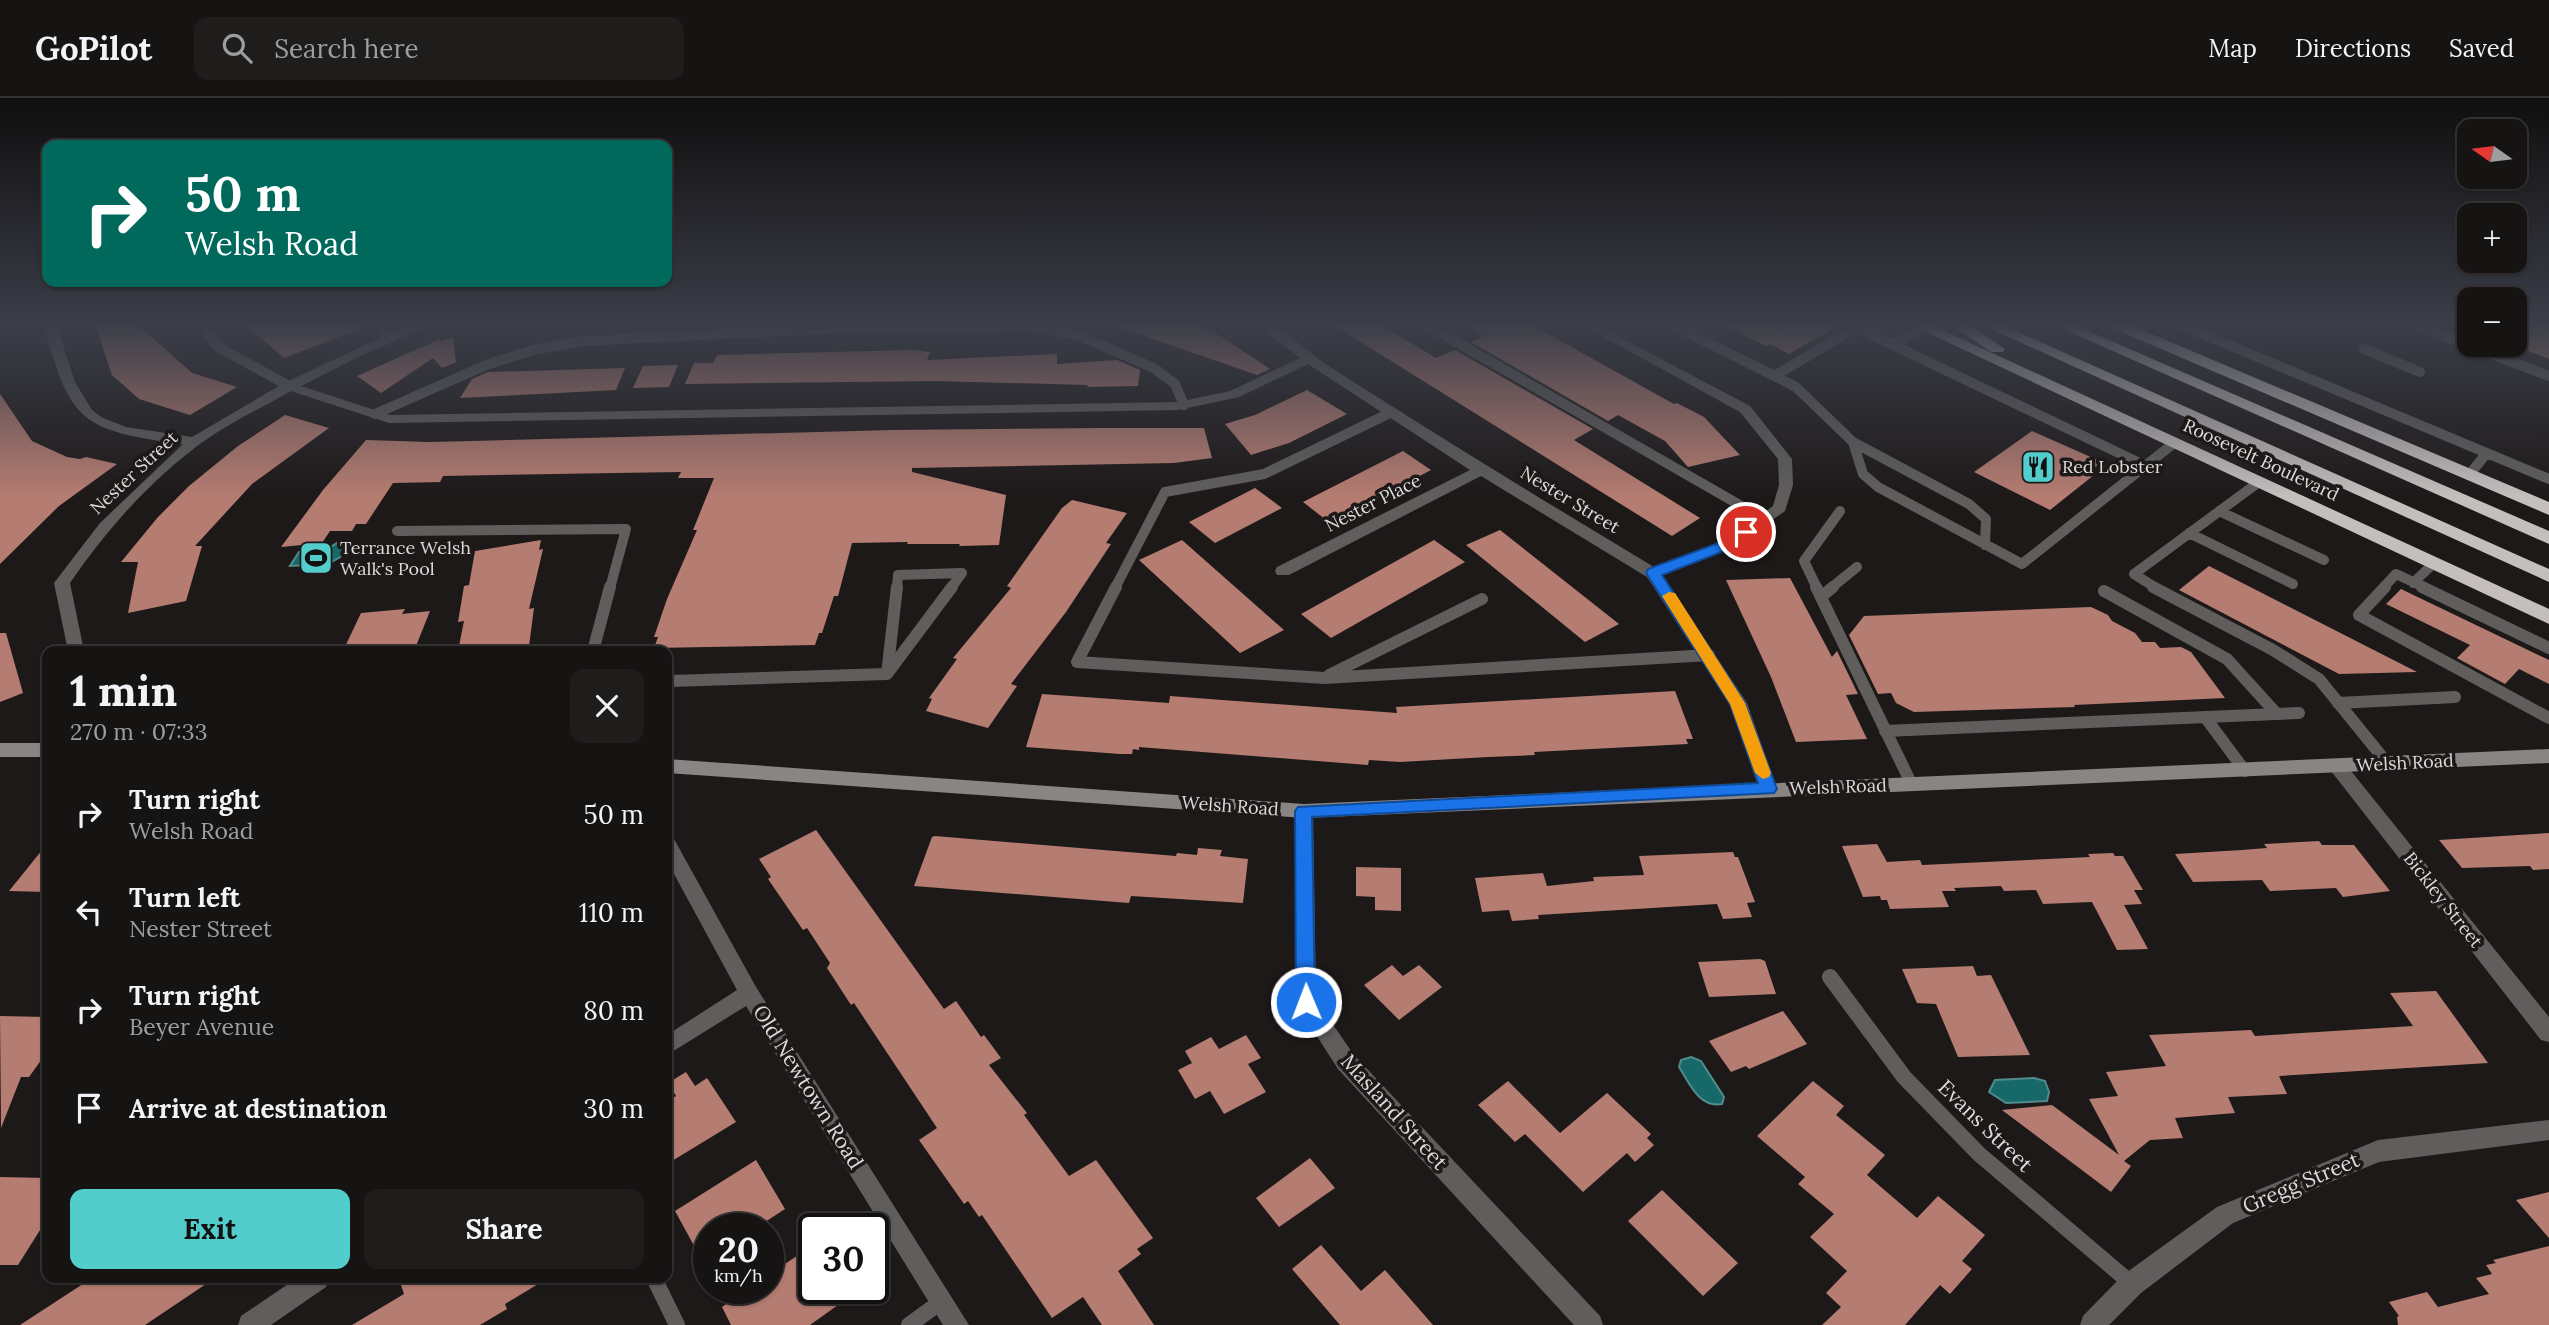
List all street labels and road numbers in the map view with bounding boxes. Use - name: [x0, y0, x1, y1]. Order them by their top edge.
- street label: Roosevelt Boulevard: [2180, 413, 2343, 506]
- street label: Nester Street: [85, 426, 182, 519]
- street label: Nester Street: [1516, 461, 1624, 538]
- street label: Nester Place: [1321, 468, 1425, 537]
- street label: Welsh Road: [2356, 748, 2454, 777]
- street label: Welsh Road: [1789, 773, 1887, 800]
- street label: Welsh Road: [1181, 791, 1280, 820]
- street label: Bickley Street: [2399, 847, 2488, 952]
- street label: Old Newtown Road: [747, 1000, 870, 1174]
- street label: Masland Street: [1335, 1048, 1454, 1176]
- street label: Evans Street: [1932, 1074, 2039, 1178]
- street label: Gregg Street: [2238, 1145, 2364, 1219]

